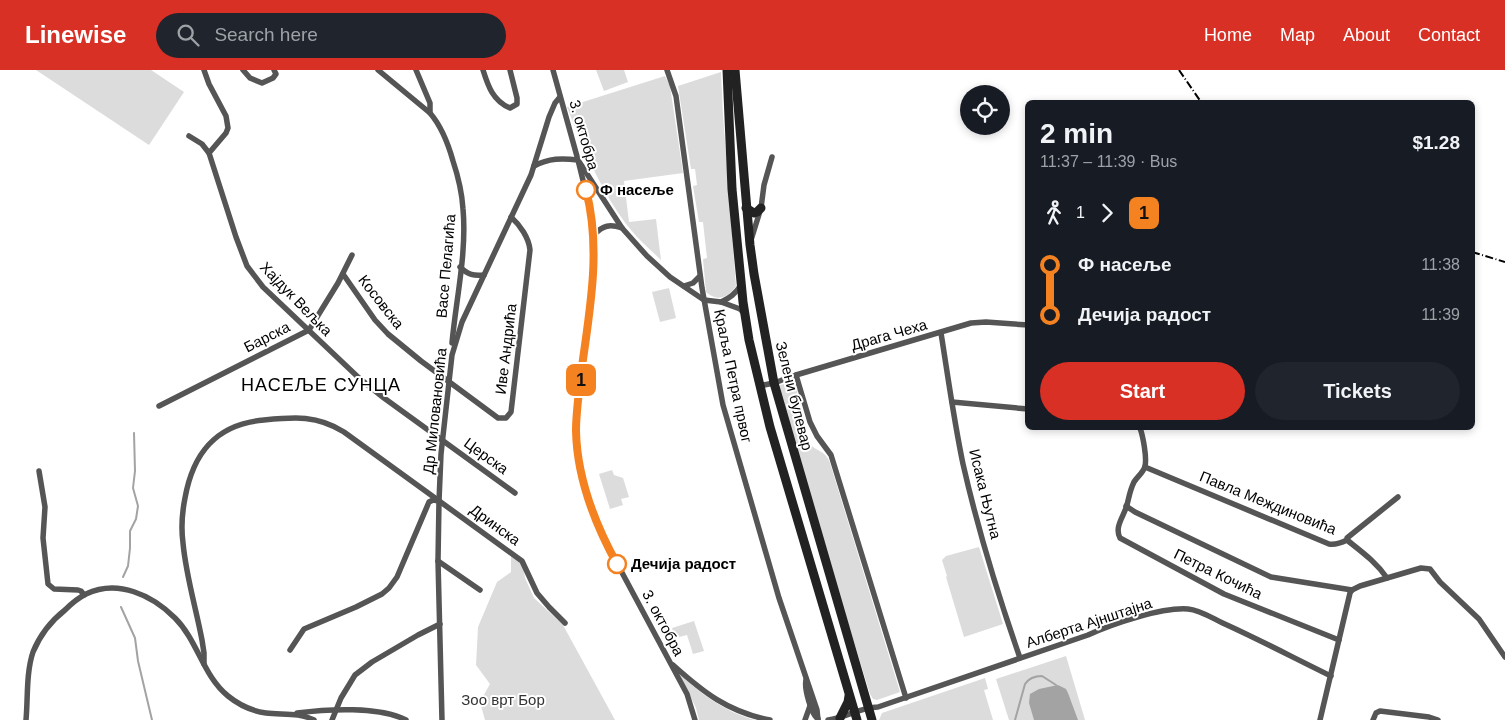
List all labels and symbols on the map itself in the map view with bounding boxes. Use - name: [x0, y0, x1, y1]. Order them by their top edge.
- street label: 3. октобра: [566, 98, 603, 172]
- marker: Ф насеље: [576, 180, 596, 200]
- place label: Ф насеље: [600, 181, 674, 198]
- street label: Васе Пелагића: [432, 212, 459, 319]
- street label: Хајдук Вељка: [257, 258, 336, 339]
- street label: Косовска: [355, 271, 408, 333]
- street label: Иве Андрића: [491, 302, 520, 395]
- street label: Краља Петра првог: [711, 308, 756, 445]
- street label: Драга Чеха: [849, 315, 929, 353]
- street label: Барска: [241, 318, 293, 355]
- street label: Зелени булевар: [773, 340, 816, 452]
- street label: Др Миловановића: [419, 346, 450, 475]
- line badge: 1: [565, 364, 597, 396]
- district label: НАСЕЉЕ СУНЦА: [241, 375, 401, 395]
- street label: Церска: [461, 434, 512, 478]
- street label: Исака Њутна: [966, 447, 1005, 541]
- street label: Павла Междиновића: [1197, 467, 1340, 538]
- street label: Дринска: [467, 501, 524, 549]
- street label: Петра Кочића: [1171, 545, 1266, 603]
- marker: Дечија радост: [607, 554, 627, 574]
- place label: Дечија радост: [631, 555, 736, 572]
- street label: 3. октобра: [639, 587, 688, 659]
- street label: Алберта Ајнштајна: [1024, 594, 1155, 651]
- park label: Зоо врт Бор: [461, 691, 545, 708]

